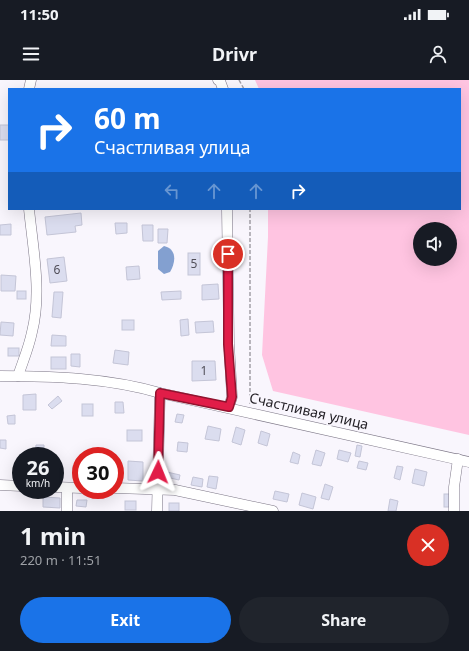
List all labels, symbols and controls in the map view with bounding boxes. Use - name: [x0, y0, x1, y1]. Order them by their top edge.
- text: 11:50: [20, 4, 59, 24]
- text: Drivr: [212, 42, 257, 66]
- icon: menu: [20, 43, 42, 65]
- icon: person: [427, 43, 449, 65]
- text: 60 m: [94, 99, 161, 137]
- icon: right: [28, 104, 80, 156]
- text: Счастливая улица: [94, 135, 250, 159]
- icon: left: [161, 180, 183, 202]
- icon: ahead: [203, 180, 225, 202]
- icon: ahead: [245, 180, 267, 202]
- icon: right: [287, 180, 309, 202]
- map controls: [413, 222, 457, 266]
- button: sound: [413, 222, 457, 266]
- pin: [211, 237, 245, 271]
- icon: arrive: [217, 243, 239, 265]
- house number: 5: [191, 255, 198, 272]
- house number: 6: [54, 261, 61, 278]
- house number: 1: [201, 362, 207, 379]
- street label: Счастливая улица: [248, 388, 371, 433]
- speed limit sign: 30: [72, 447, 124, 499]
- position arrow: [137, 451, 179, 493]
- text: 26: [27, 454, 49, 481]
- text: km/h: [26, 476, 50, 490]
- text: 1 min: [20, 519, 86, 552]
- button: close: [407, 524, 449, 566]
- text: 220 m · 11:51: [20, 551, 101, 569]
- button: Exit: [20, 597, 231, 643]
- button: Share: [239, 597, 449, 643]

